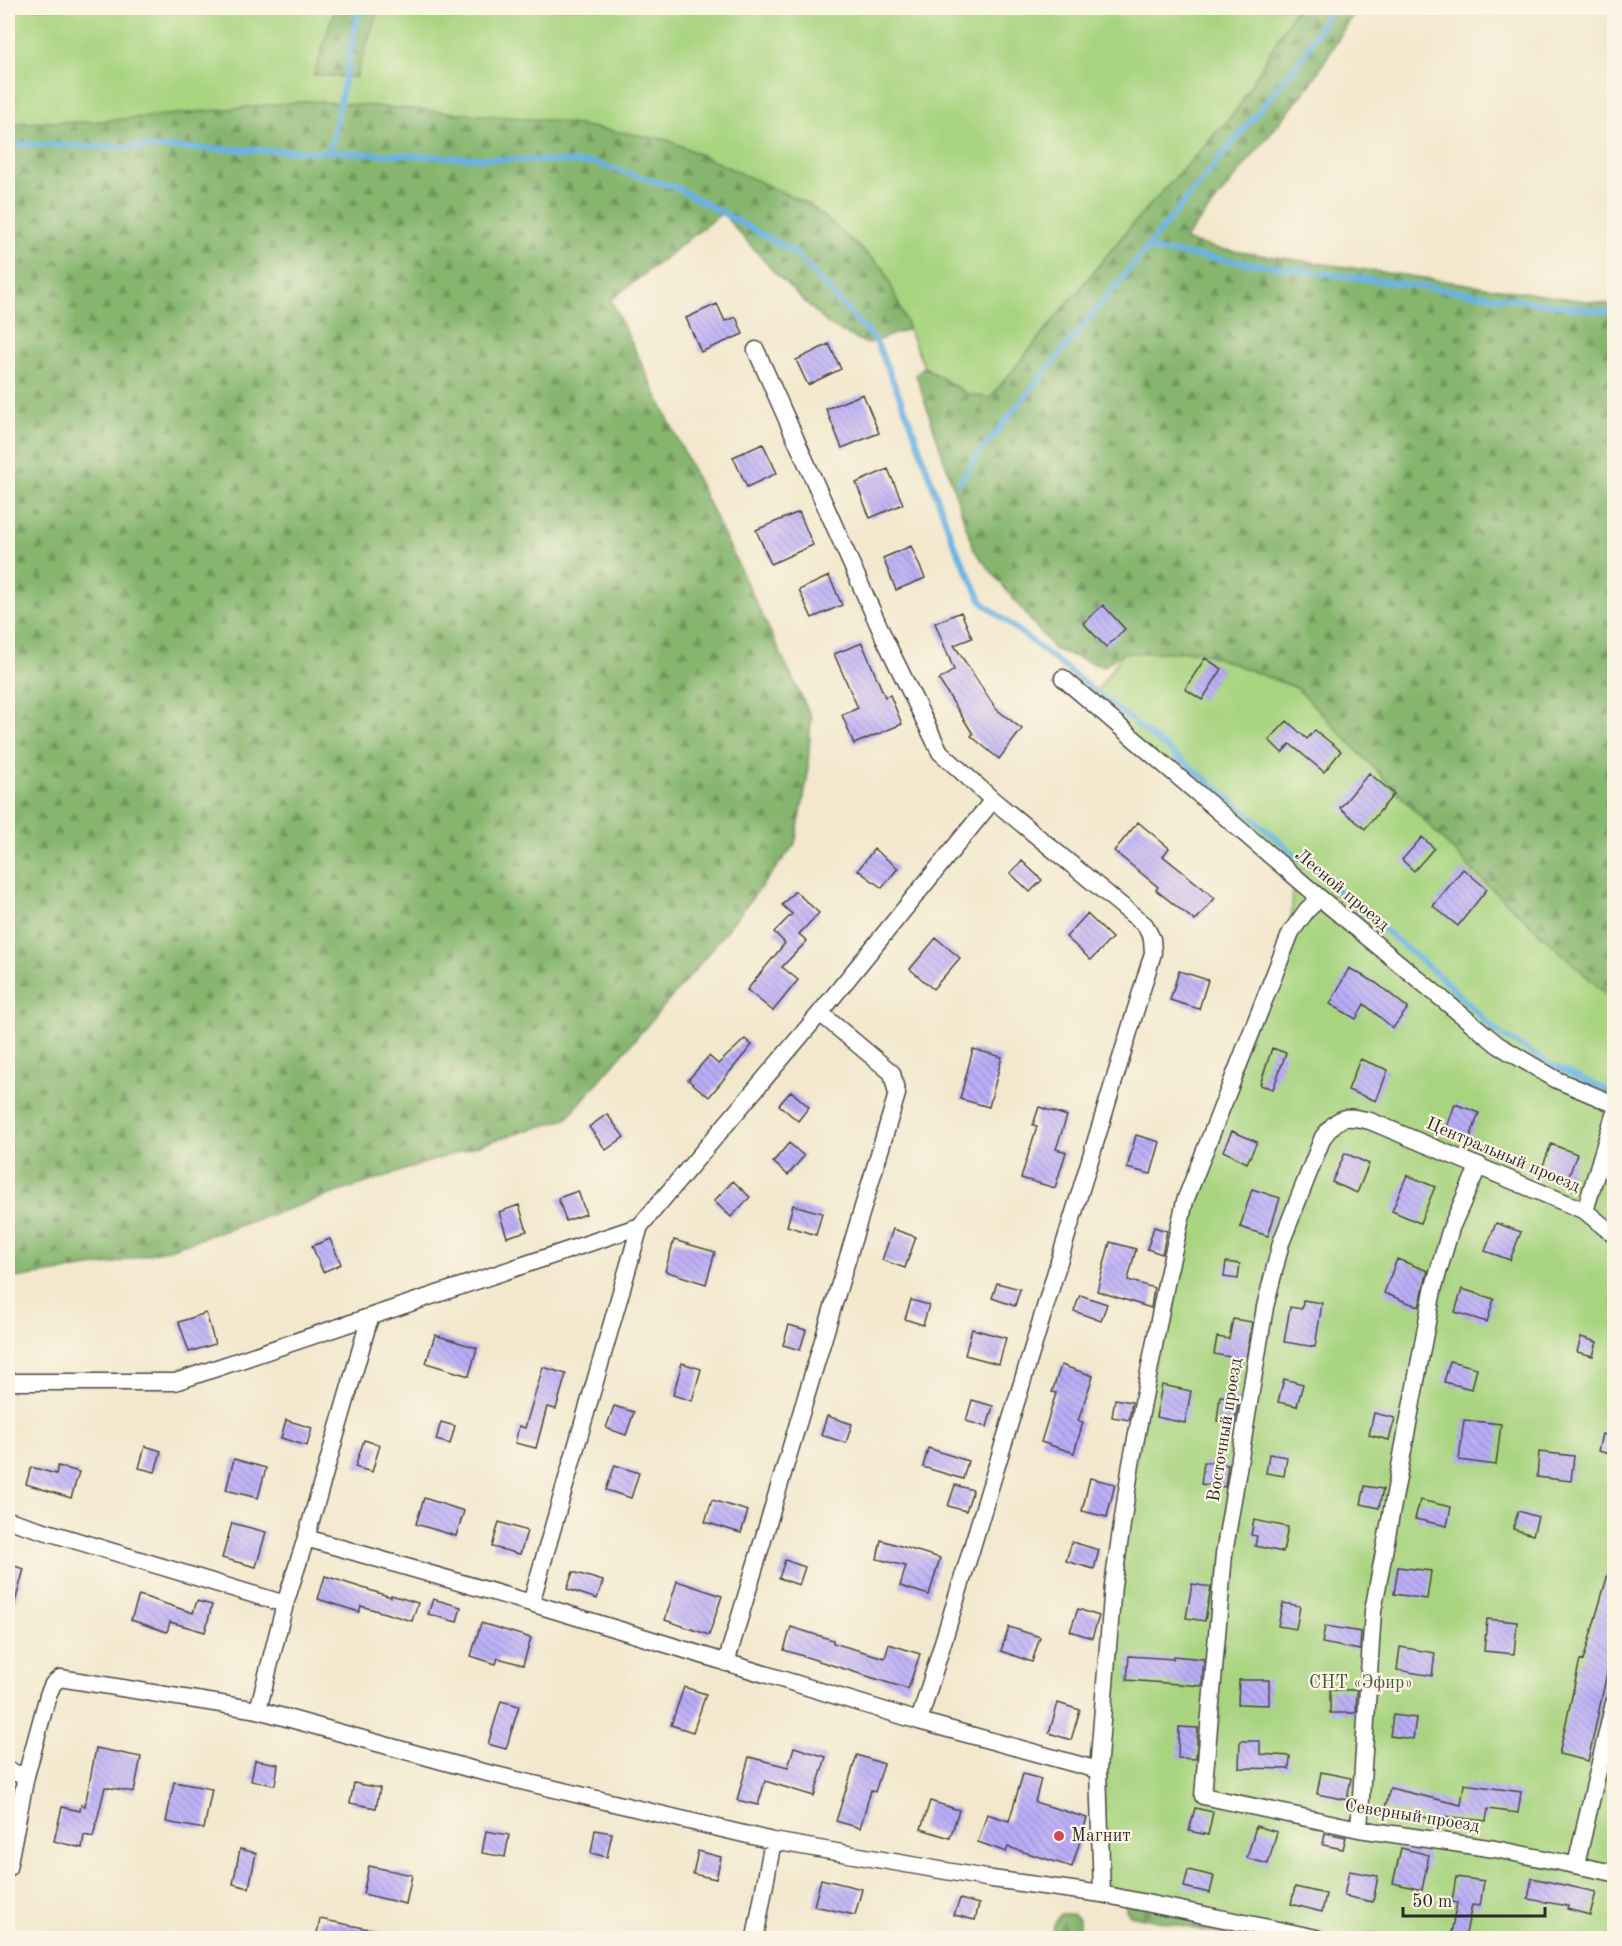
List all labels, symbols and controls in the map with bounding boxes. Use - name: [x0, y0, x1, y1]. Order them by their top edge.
- street label: Лесной проезд: [1292, 846, 1393, 935]
- street label: Центральный проезд: [1423, 1114, 1583, 1196]
- street label: Восточный проезд: [1205, 1357, 1245, 1503]
- park label: СНТ «Эфир»: [1309, 1674, 1413, 1693]
- street label: Северный проезд: [1343, 1796, 1481, 1836]
- place label: Магнит: [1071, 1827, 1131, 1845]
- marker: Магнит: [1052, 1829, 1066, 1843]
- scale bar: [1403, 1880, 1546, 1918]
- text: 50 m: [1412, 1893, 1452, 1911]

